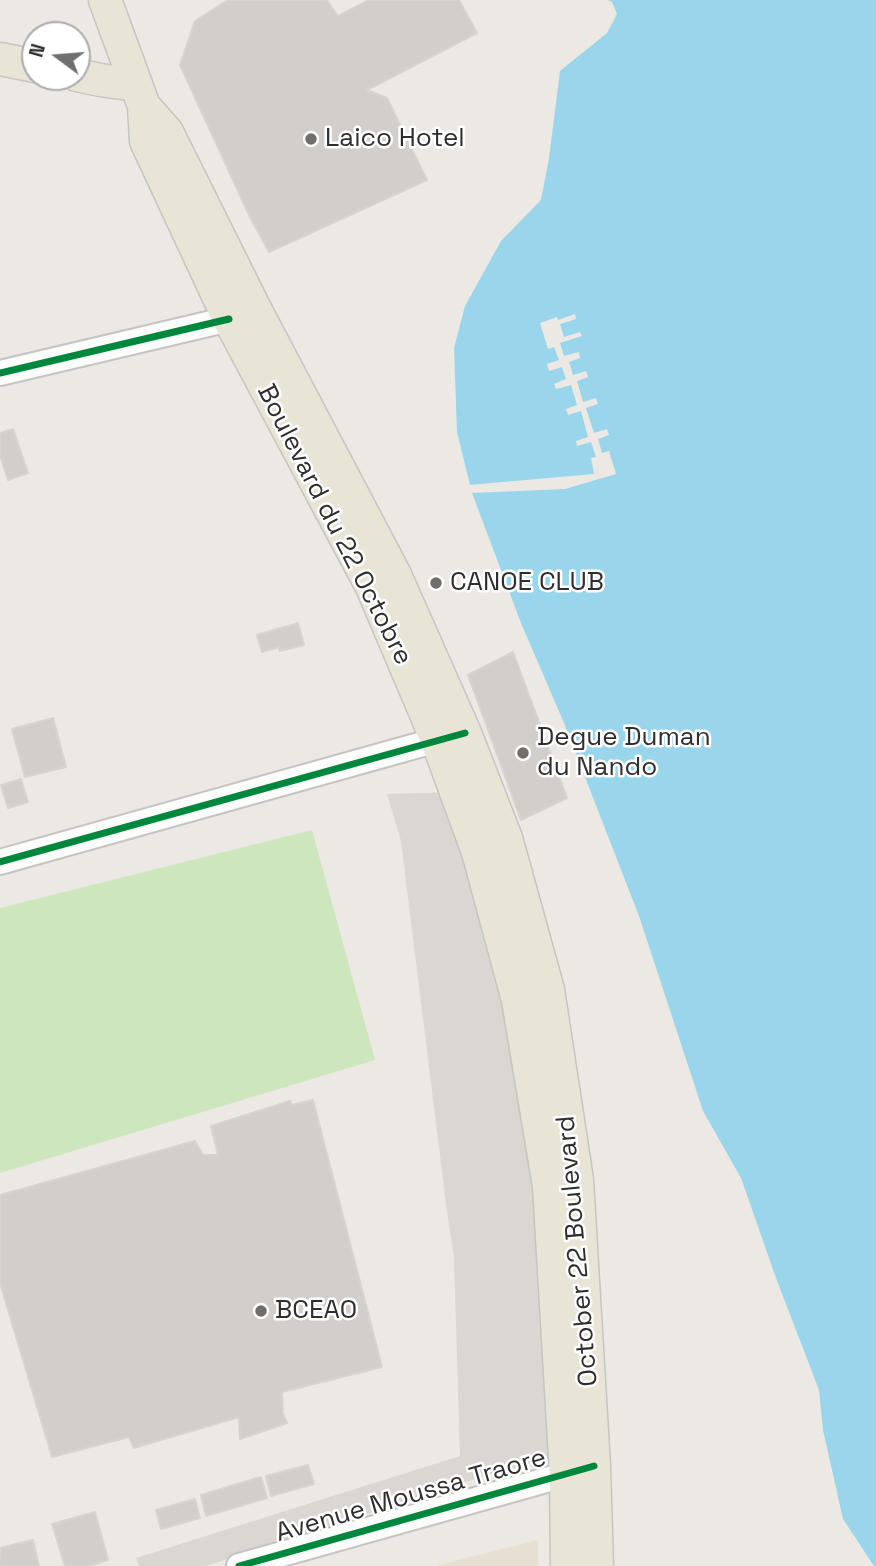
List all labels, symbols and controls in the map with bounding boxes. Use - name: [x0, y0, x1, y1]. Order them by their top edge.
- north arrow: [21, 21, 91, 91]
- text: N: [23, 41, 51, 60]
- place label: Laico Hotel: [325, 123, 465, 155]
- marker: Laico Hotel: [303, 131, 319, 147]
- street label: Boulevard du 22 Octobre: [250, 380, 418, 670]
- place label: CANOE CLUB: [450, 567, 604, 599]
- marker: CANOE CLUB: [428, 575, 444, 591]
- place label: Degue Duman du Nando: [537, 722, 711, 784]
- marker: Degue Duman du Nando: [515, 745, 531, 761]
- street label: October 22 Boulevard: [551, 1114, 605, 1388]
- place label: BCEAO: [275, 1295, 357, 1327]
- marker: BCEAO: [253, 1303, 269, 1319]
- street label: Avenue Moussa Traore: [272, 1442, 550, 1550]

